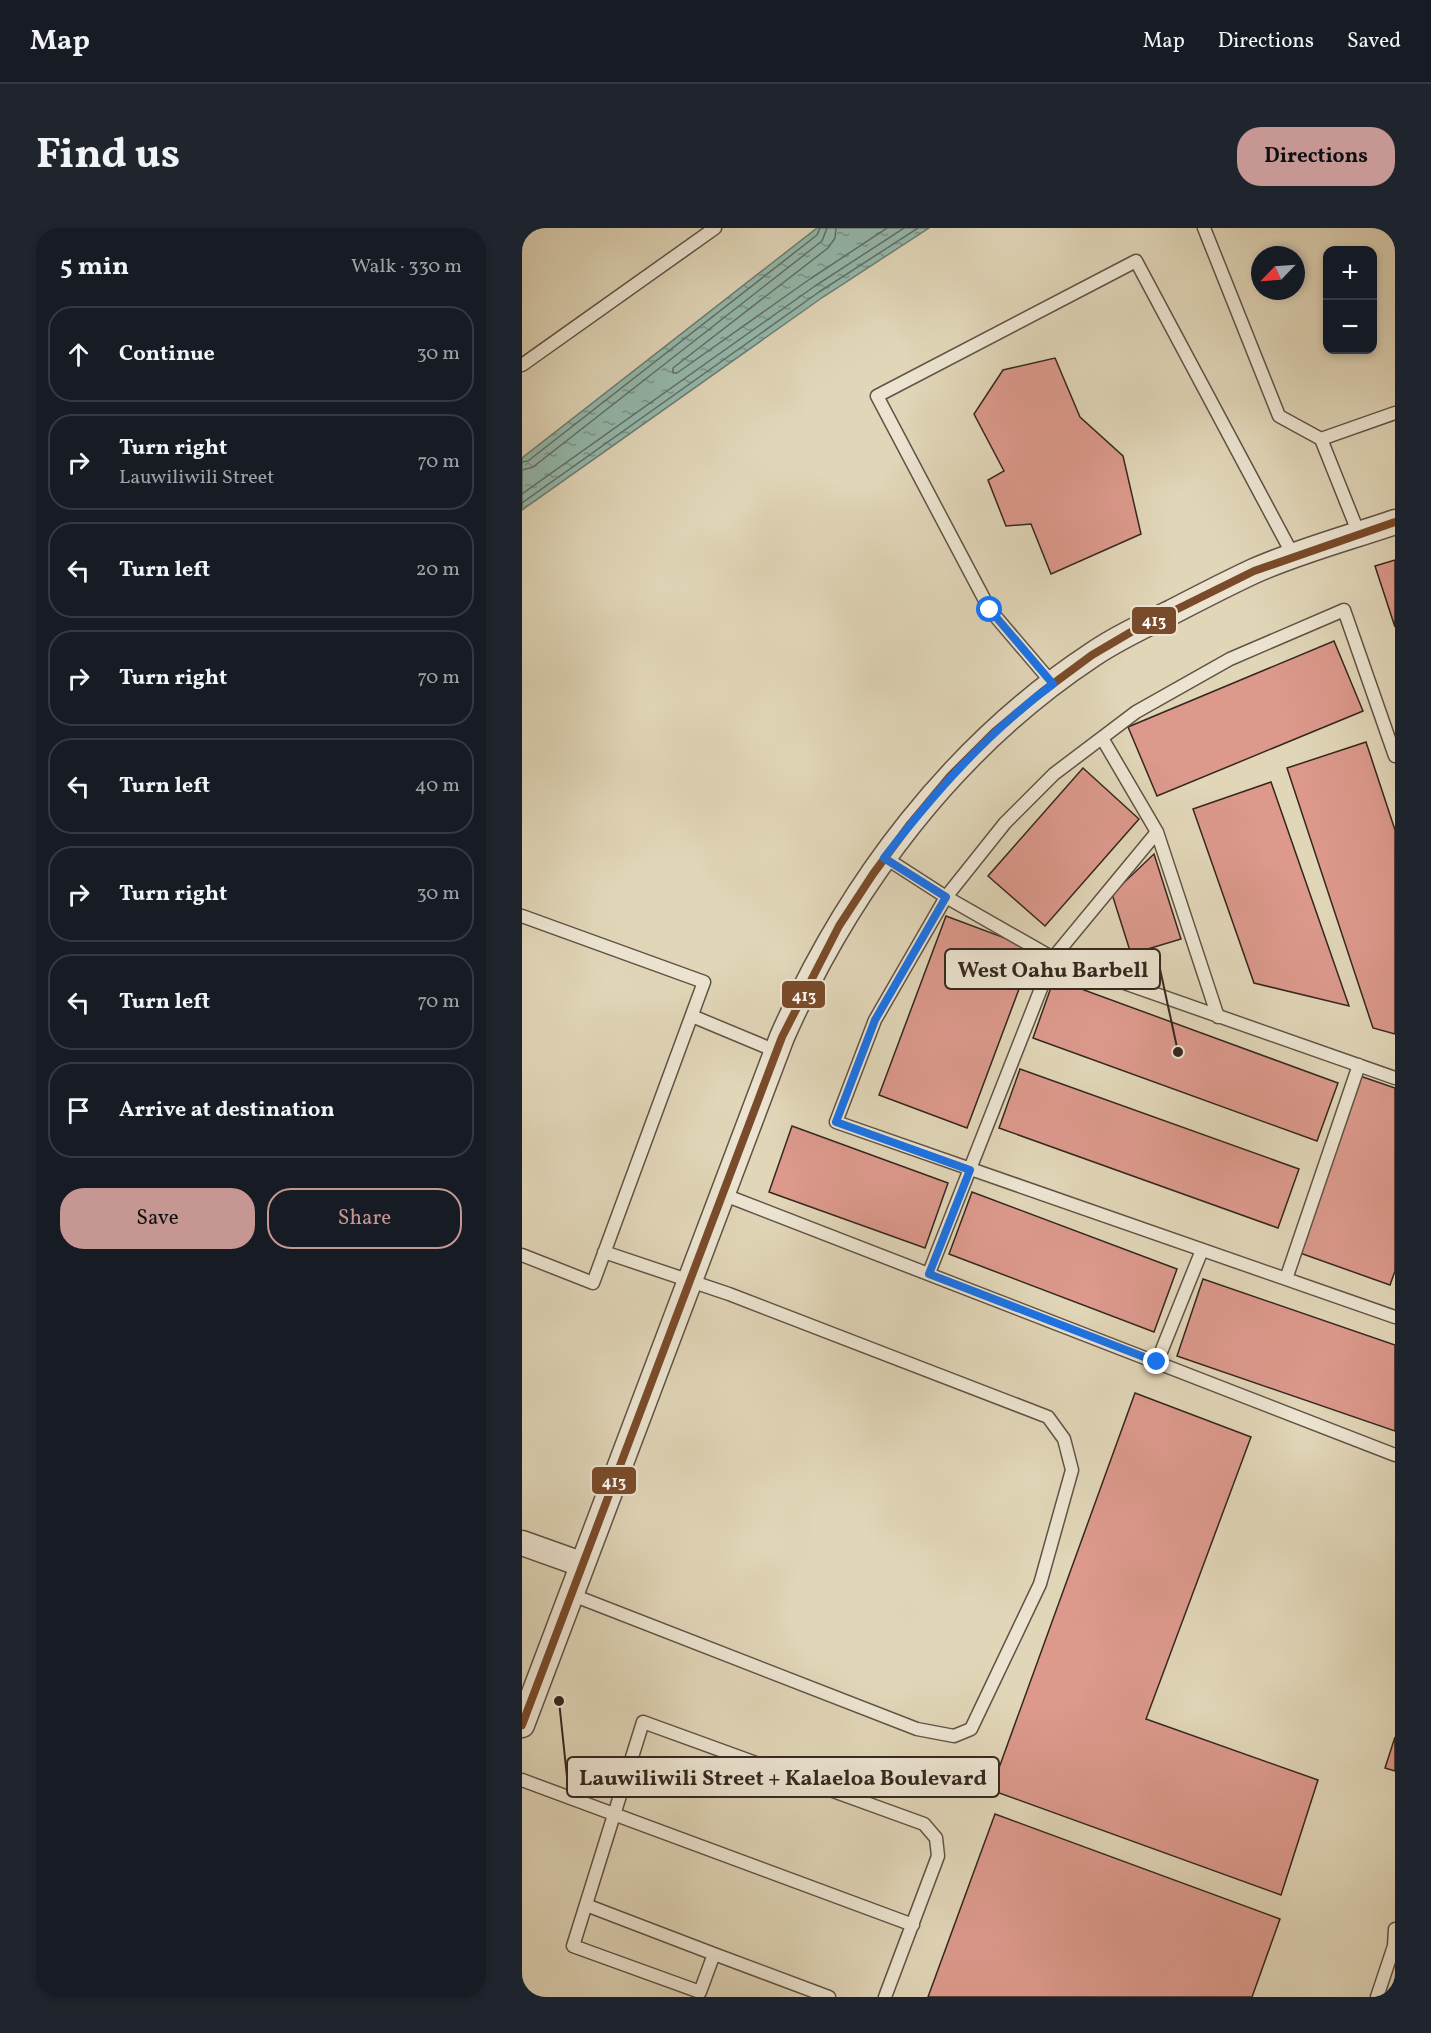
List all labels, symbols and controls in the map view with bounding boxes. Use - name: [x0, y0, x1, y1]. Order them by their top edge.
- text: Map: [30, 22, 90, 61]
- text: Map: [1143, 27, 1185, 56]
- text: Directions: [1218, 27, 1314, 56]
- text: Saved: [1347, 27, 1401, 56]
- text: Find us: [36, 127, 180, 186]
- button: Directions: [1237, 127, 1395, 186]
- north arrow: [1251, 246, 1305, 300]
- map controls: [1323, 246, 1377, 354]
- button: +: [1323, 246, 1377, 300]
- text: 5 min: [60, 249, 129, 285]
- text: Walk · 330 m: [351, 253, 462, 281]
- button: −: [1323, 300, 1377, 354]
- icon: ahead: [62, 338, 95, 371]
- text: Continue: [119, 339, 215, 370]
- text: 30 m: [416, 340, 460, 368]
- text: Turn right: [119, 433, 227, 464]
- icon: right: [62, 446, 95, 479]
- text: 70 m: [417, 448, 460, 476]
- text: Lauwiliwili Street: [119, 464, 274, 492]
- icon: left: [62, 554, 95, 587]
- text: Turn left: [119, 555, 210, 586]
- text: 20 m: [416, 556, 460, 584]
- route start: [976, 596, 1002, 622]
- line badge: 413: [1131, 606, 1177, 635]
- text: 413: [1142, 611, 1166, 633]
- icon: right: [62, 662, 95, 695]
- text: Turn right: [119, 663, 227, 694]
- text: 70 m: [417, 664, 460, 692]
- icon: left: [62, 770, 95, 803]
- text: Turn left: [119, 771, 210, 802]
- text: 40 m: [415, 772, 460, 800]
- icon: right: [62, 878, 95, 911]
- text: Turn right: [119, 879, 227, 910]
- text: 30 m: [416, 880, 460, 908]
- callout: West Oahu Barbell: [945, 949, 1160, 989]
- text: West Oahu Barbell: [958, 956, 1148, 987]
- line badge: 413: [781, 980, 826, 1009]
- icon: left: [62, 986, 95, 1019]
- text: 413: [792, 986, 816, 1008]
- text: Turn left: [119, 987, 210, 1018]
- text: 70 m: [417, 988, 460, 1016]
- icon: arrive: [62, 1094, 95, 1127]
- text: Arrive at destination: [119, 1095, 335, 1126]
- button: Save: [60, 1188, 255, 1249]
- button: Share: [267, 1188, 462, 1249]
- route end: [1143, 1348, 1169, 1374]
- line badge: 413: [591, 1466, 637, 1495]
- text: 413: [602, 1472, 626, 1494]
- callout: Lauwiliwili Street + Kalaeloa Boulevard: [567, 1757, 999, 1797]
- text: Lauwiliwili Street + Kalaeloa Boulevard: [579, 1764, 987, 1795]

